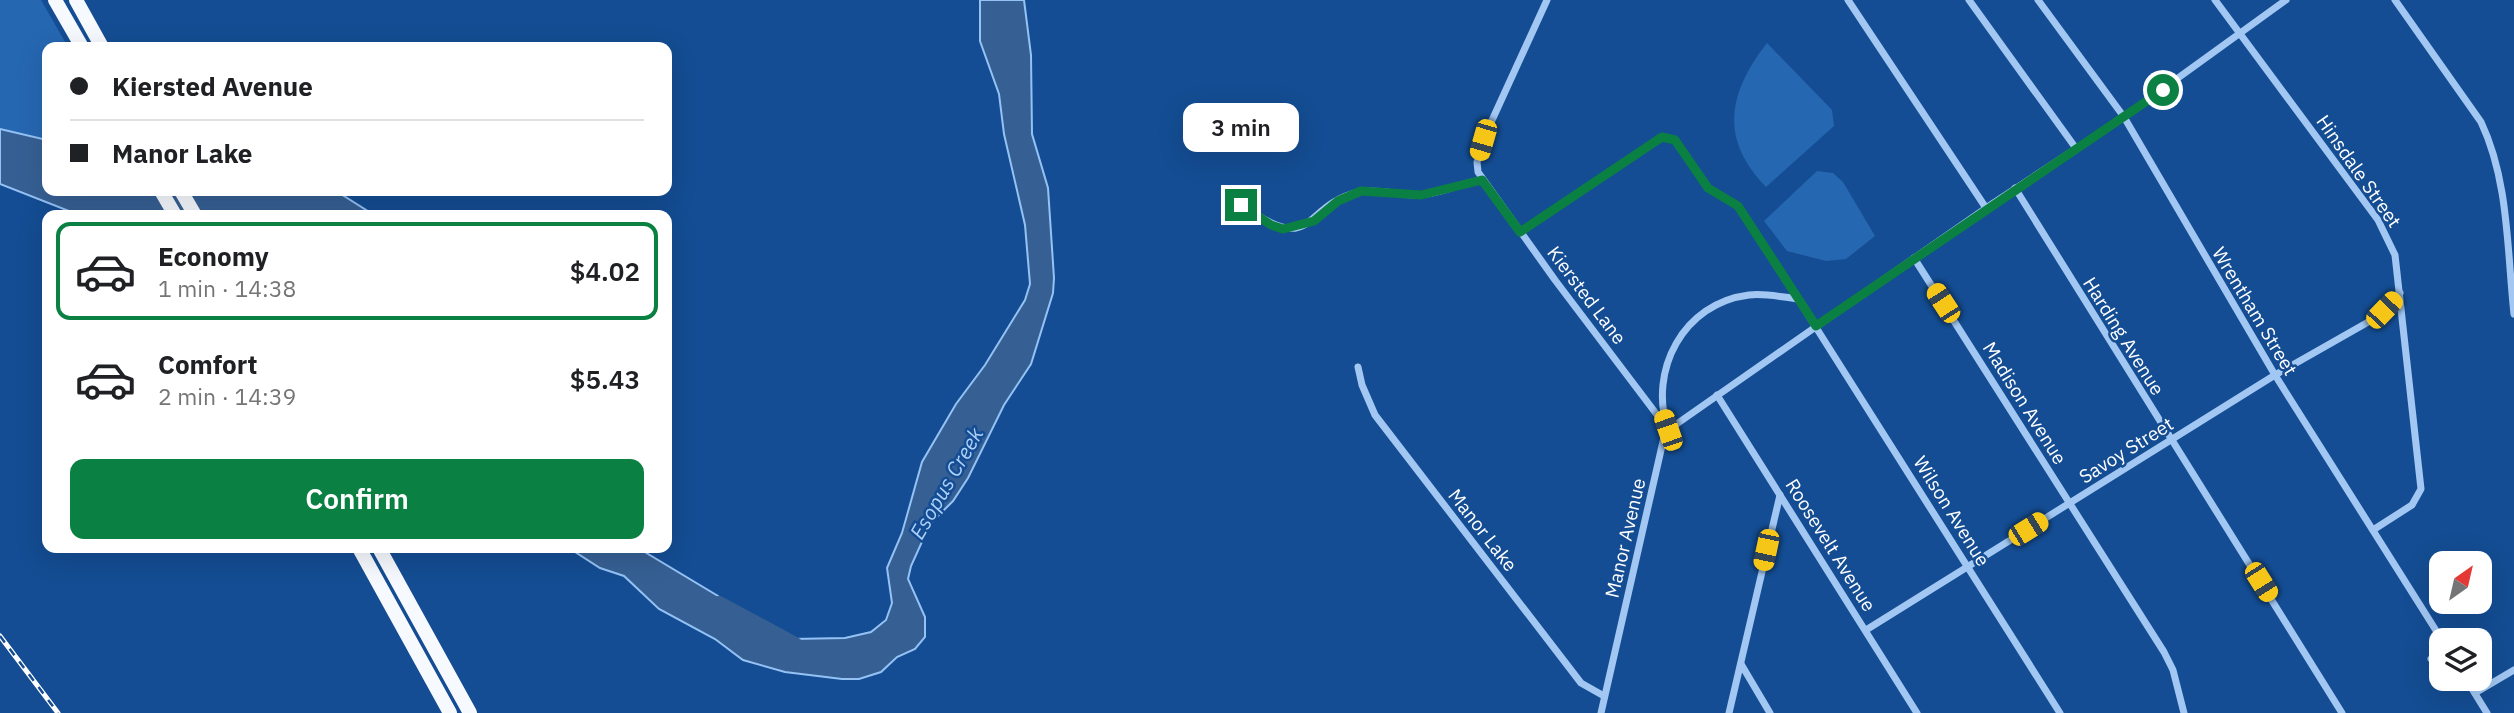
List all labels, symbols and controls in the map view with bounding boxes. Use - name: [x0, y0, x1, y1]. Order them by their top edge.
- text: Kiersted Avenue: [112, 69, 313, 103]
- route start: [2147, 74, 2179, 106]
- callout: 3 min: [1183, 104, 1299, 152]
- street label: Hinsdale Street: [2311, 110, 2407, 232]
- text: 3 min: [1211, 112, 1271, 142]
- car: [1468, 117, 1499, 163]
- text: Manor Lake: [112, 136, 252, 170]
- route end: [1225, 189, 1257, 221]
- text: Economy: [158, 239, 269, 273]
- icon: car: [74, 240, 137, 303]
- street label: Kiersted Lane: [1542, 241, 1632, 349]
- street label: Wrentham Street: [2207, 242, 2303, 380]
- text: $4.02: [570, 254, 640, 288]
- street label: Harding Avenue: [2078, 272, 2170, 400]
- text: 1 min · 14:38: [158, 273, 296, 303]
- car: [1923, 280, 1964, 326]
- car: [2362, 288, 2407, 332]
- street label: Madison Avenue: [1978, 337, 2072, 469]
- text: Comfort: [158, 347, 257, 381]
- icon: car: [74, 348, 137, 411]
- text: $5.43: [570, 362, 640, 396]
- text: 2 min · 14:39: [158, 381, 296, 411]
- car: [1652, 407, 1685, 453]
- street label: Savoy Street: [2074, 412, 2178, 488]
- water label: Esopus Creek: [903, 421, 990, 544]
- street label: Wilson Avenue: [1909, 451, 1995, 571]
- button: Confirm: [70, 459, 644, 539]
- street label: Roosevelt Avenue: [1781, 474, 1881, 616]
- street label: Manor Avenue: [1600, 476, 1650, 600]
- street label: Manor Lake: [1443, 484, 1523, 576]
- car: [2005, 509, 2052, 549]
- car: [1752, 527, 1781, 573]
- north arrow: [2429, 551, 2492, 614]
- map controls: [2429, 551, 2492, 691]
- car: [2241, 559, 2282, 605]
- button: layers: [2429, 628, 2492, 691]

